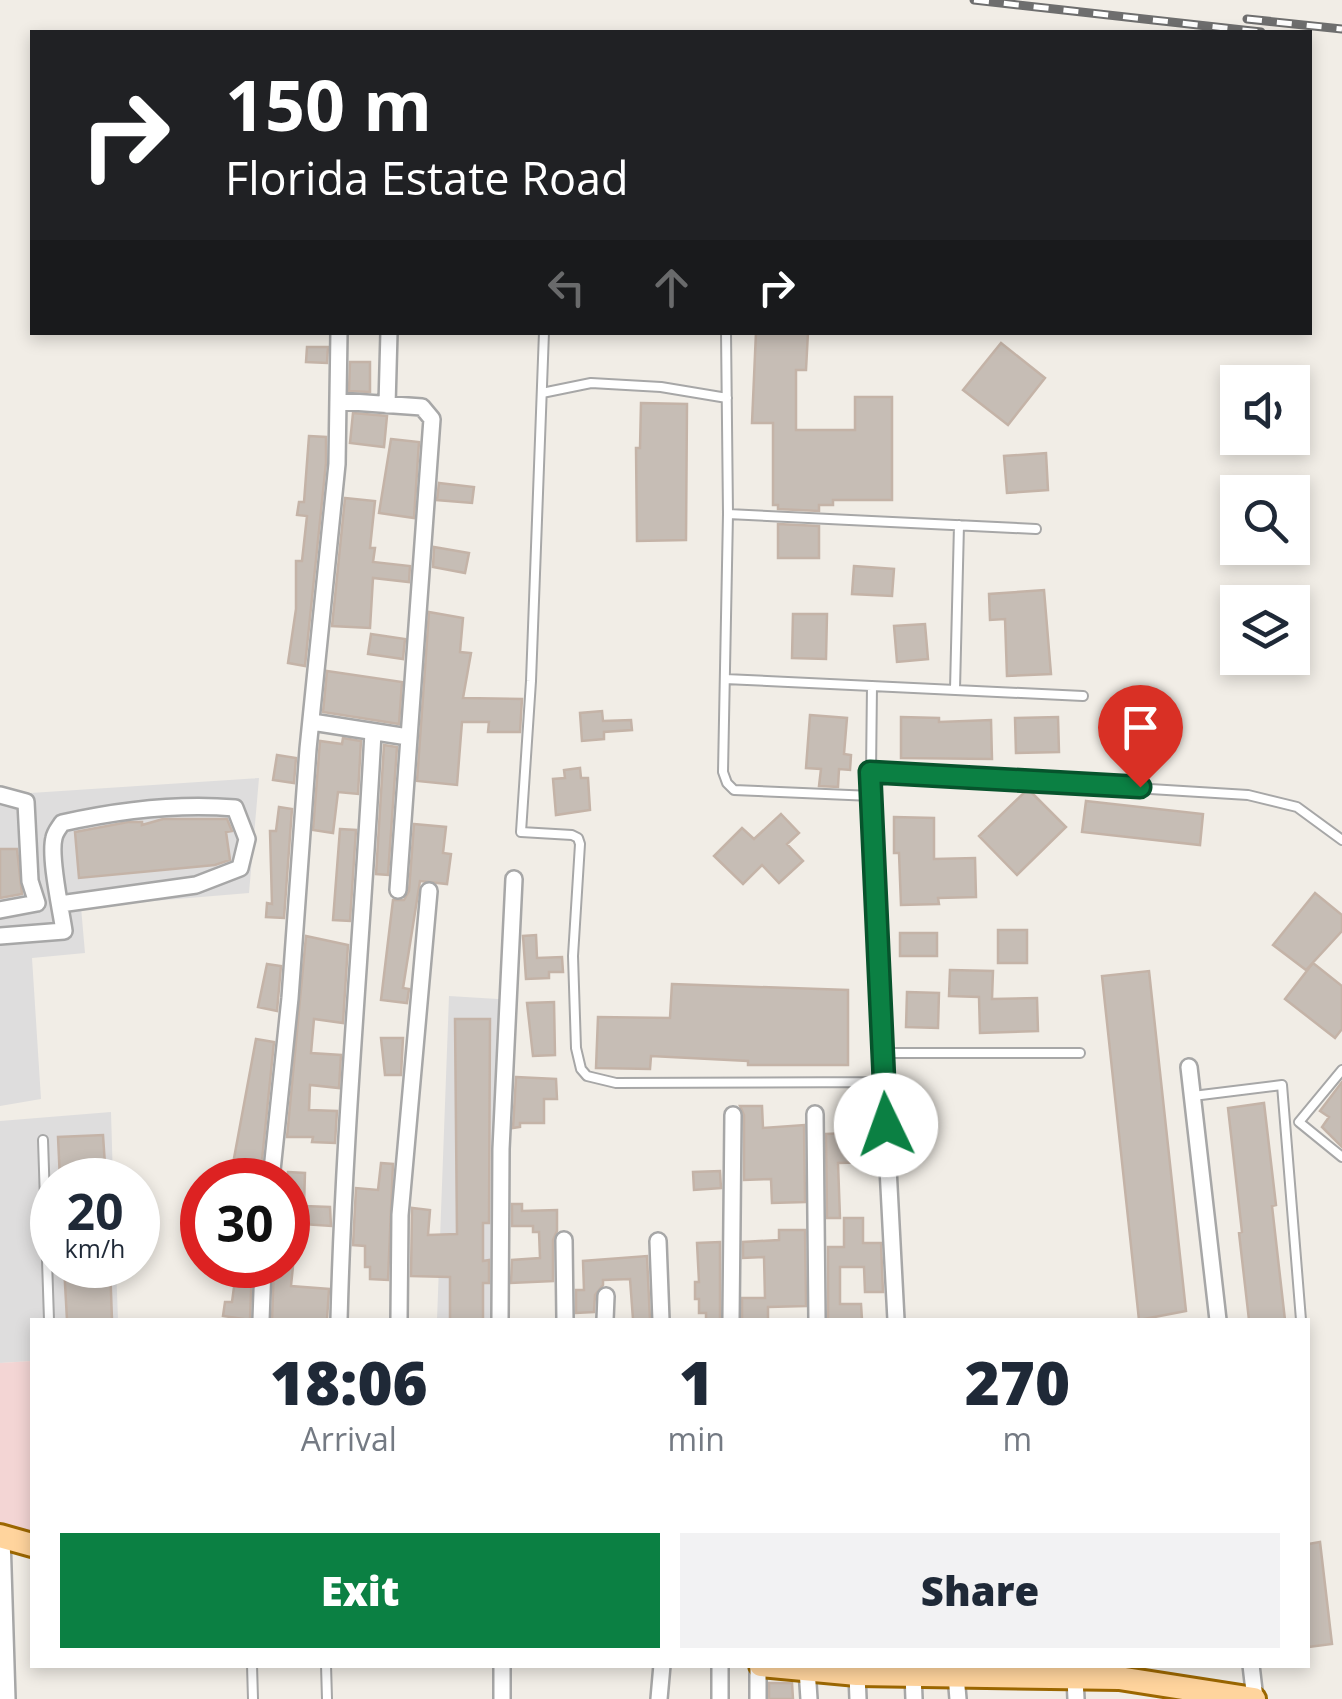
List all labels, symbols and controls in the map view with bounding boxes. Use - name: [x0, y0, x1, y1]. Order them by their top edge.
- text: 150 m: [225, 56, 432, 152]
- icon: right: [60, 70, 190, 200]
- text: Florida Estate Road: [225, 147, 629, 208]
- icon: left: [539, 260, 594, 315]
- icon: ahead: [644, 260, 699, 315]
- icon: right: [749, 260, 804, 315]
- map controls: [1220, 365, 1310, 675]
- button: sound: [1220, 365, 1310, 455]
- button: search: [1220, 475, 1310, 565]
- button: layers: [1220, 585, 1310, 675]
- pin: [1098, 685, 1183, 788]
- icon: arrive: [1113, 700, 1168, 755]
- position arrow: [834, 1073, 938, 1177]
- speed limit sign: 30: [180, 1158, 310, 1288]
- text: 20: [66, 1177, 124, 1245]
- text: km/h: [65, 1231, 125, 1265]
- text: 18:06: [270, 1341, 428, 1423]
- text: 1: [679, 1341, 714, 1423]
- text: 270: [965, 1341, 1070, 1423]
- text: Arrival: [301, 1417, 397, 1460]
- text: min: [668, 1417, 725, 1460]
- text: m: [1003, 1417, 1032, 1460]
- button: Exit: [60, 1533, 660, 1648]
- button: Share: [680, 1533, 1280, 1648]

